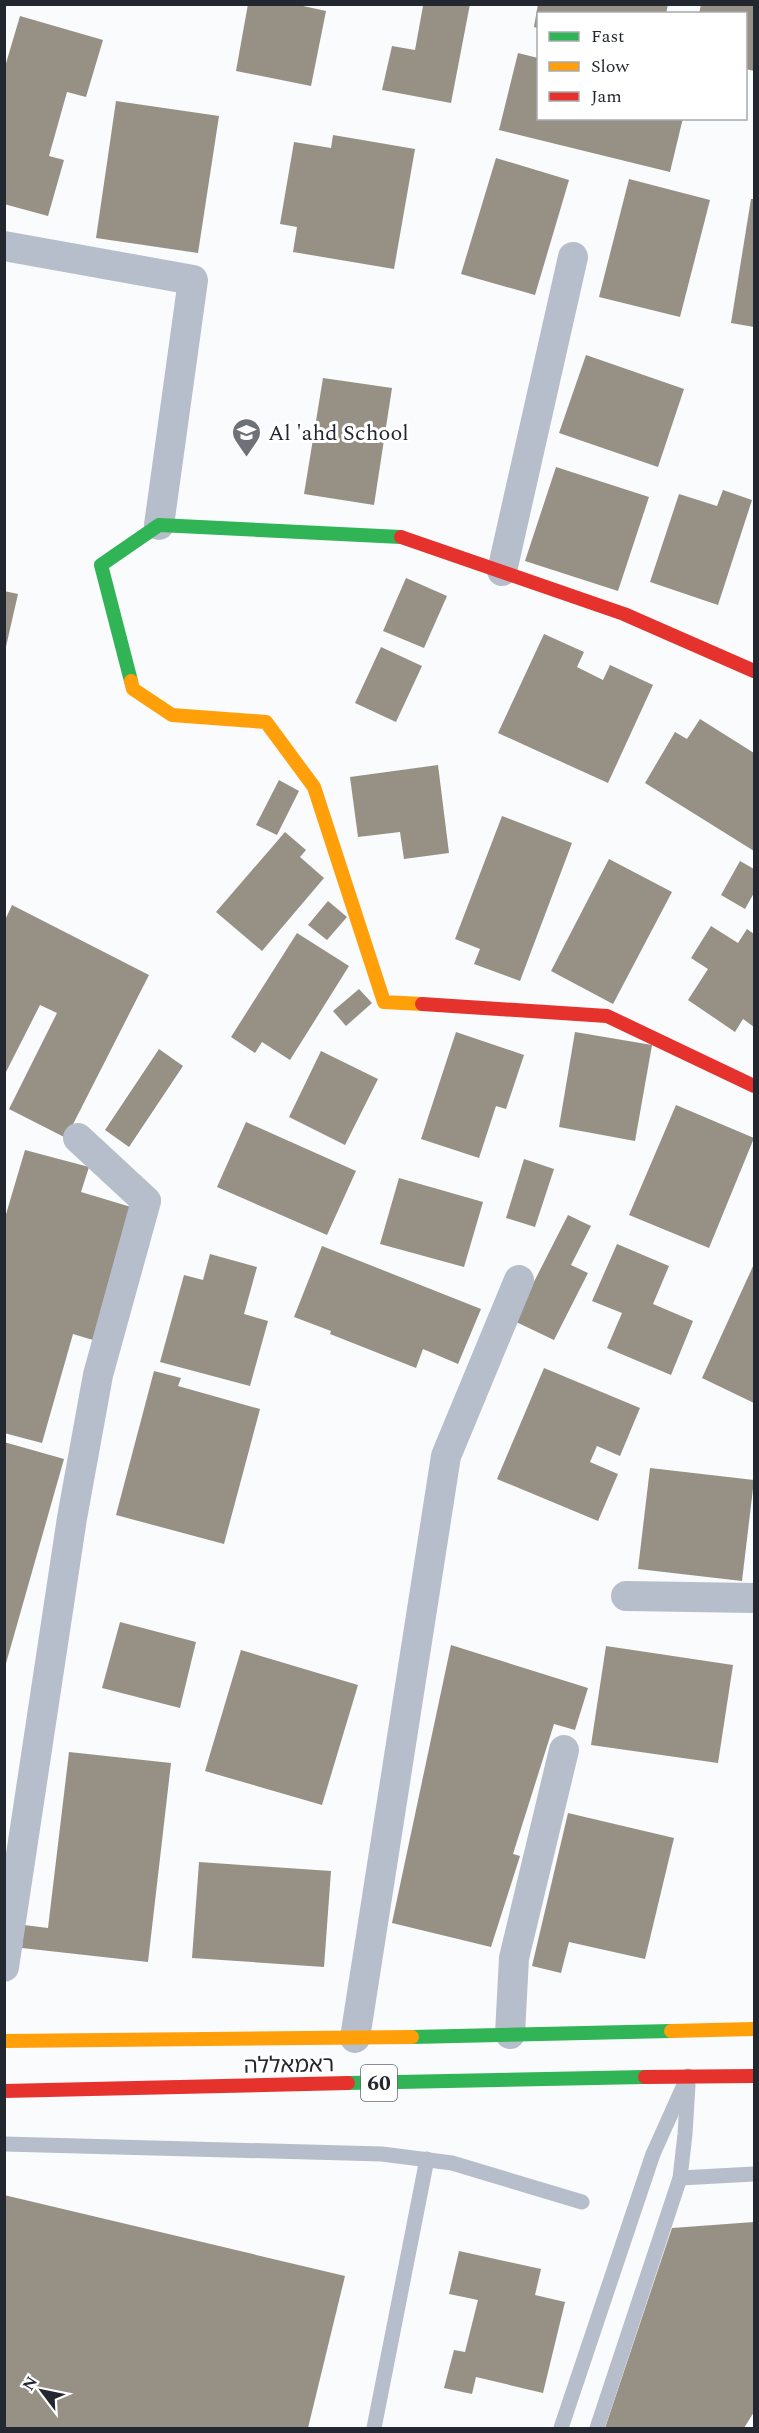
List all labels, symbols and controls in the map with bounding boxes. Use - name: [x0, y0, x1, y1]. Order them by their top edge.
- legend: [537, 12, 747, 120]
- text: Fast: [591, 23, 624, 50]
- text: Slow: [591, 53, 630, 80]
- text: Jam: [591, 83, 622, 110]
- school or university icon: Al 'ahd School: [231, 416, 263, 458]
- place label: Al 'ahd School: [268, 417, 409, 450]
- street label: ראמאללה: [244, 2048, 335, 2083]
- road number: 60: [361, 2065, 397, 2101]
- north arrow: [12, 2361, 72, 2421]
- text: N: [16, 2372, 44, 2395]

